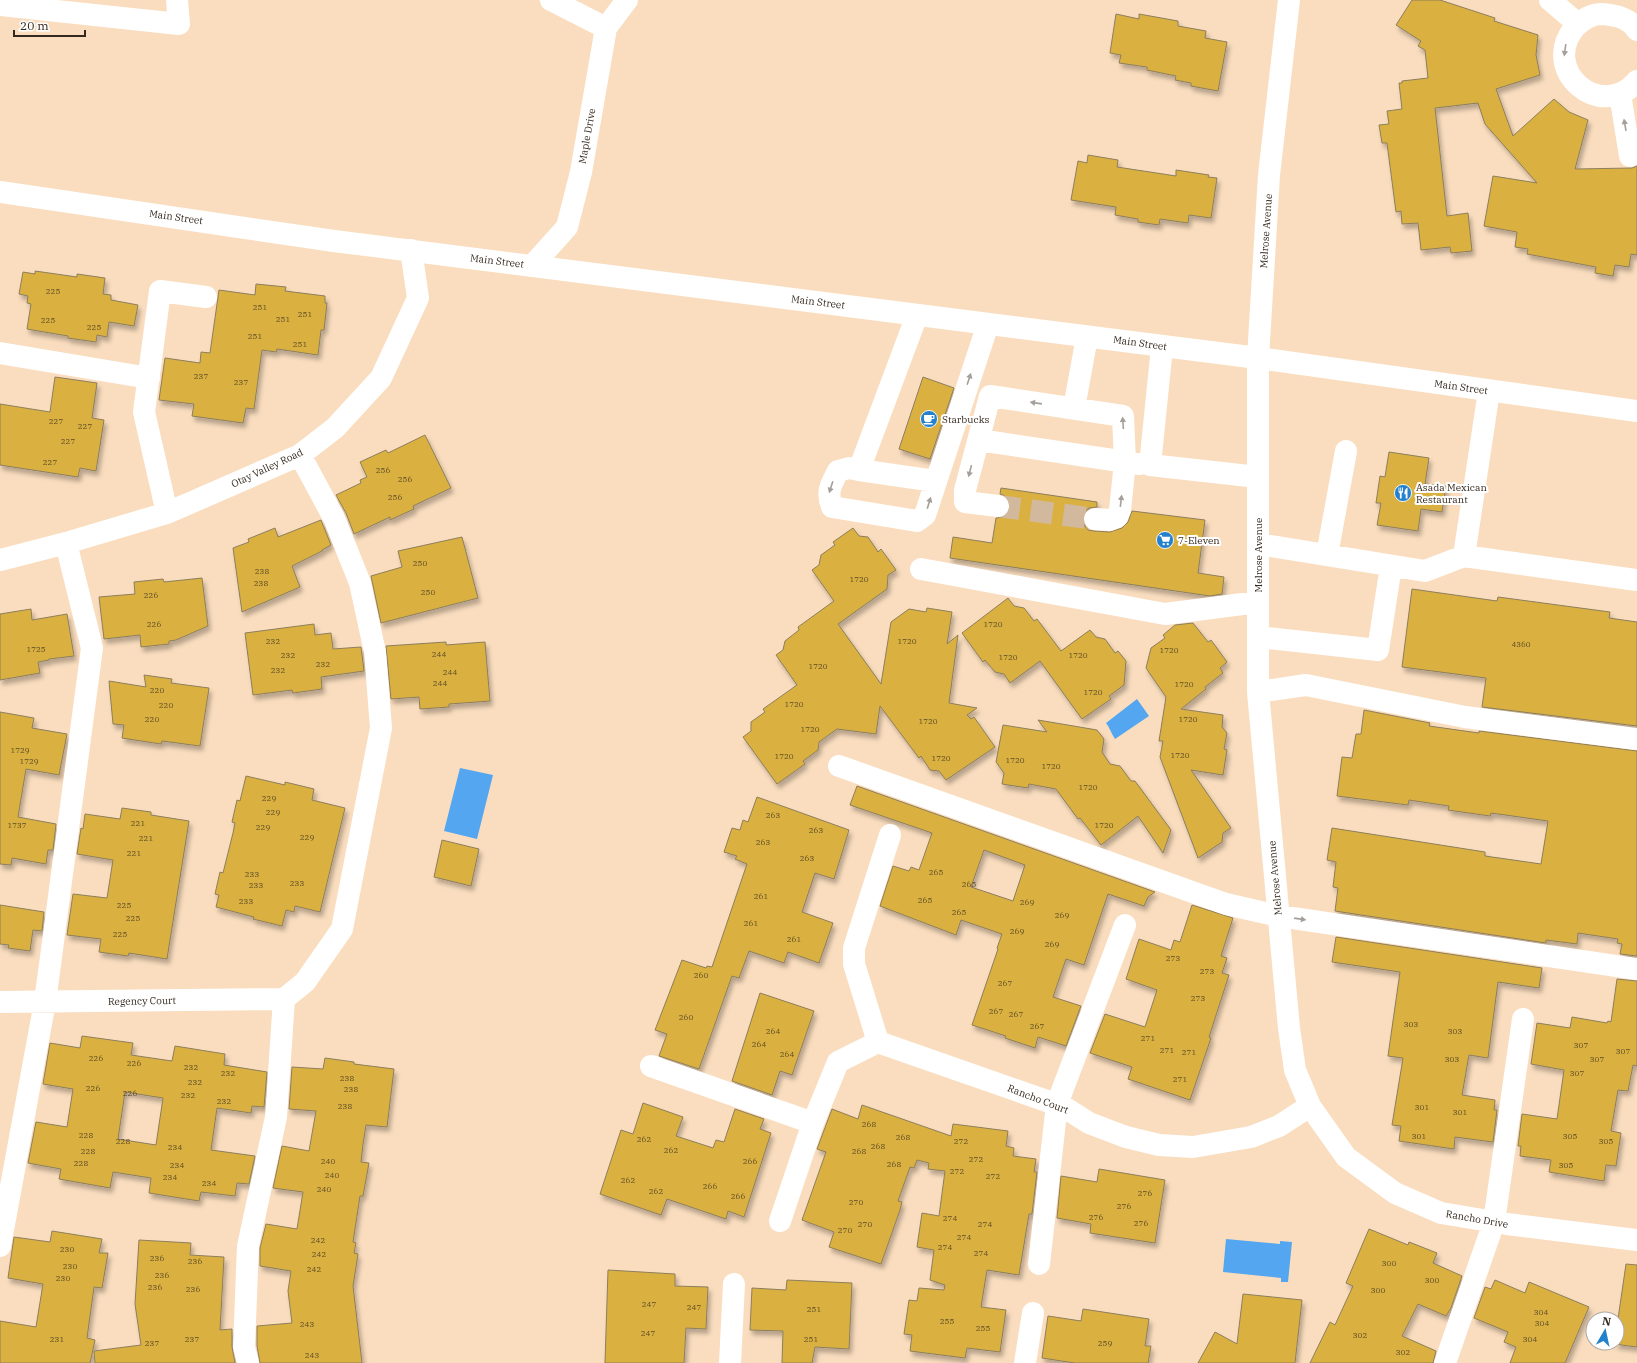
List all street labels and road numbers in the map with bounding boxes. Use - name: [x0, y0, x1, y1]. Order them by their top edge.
- street label: Maple Drive: [576, 107, 598, 165]
- street label: Melrose Avenue: [1257, 193, 1275, 269]
- street label: Main Street: [148, 207, 204, 227]
- street label: Main Street: [469, 251, 525, 271]
- street label: Main Street: [790, 292, 846, 312]
- street label: Main Street: [1112, 333, 1168, 353]
- street label: Main Street: [1433, 377, 1489, 397]
- street label: Otay Valley Road: [229, 446, 305, 490]
- street label: Melrose Avenue: [1252, 518, 1265, 592]
- street label: Melrose Avenue: [1265, 840, 1285, 916]
- street label: Regency Court: [108, 994, 177, 1008]
- street label: Rancho Court: [1006, 1081, 1071, 1117]
- street label: Rancho Drive: [1445, 1207, 1509, 1231]

